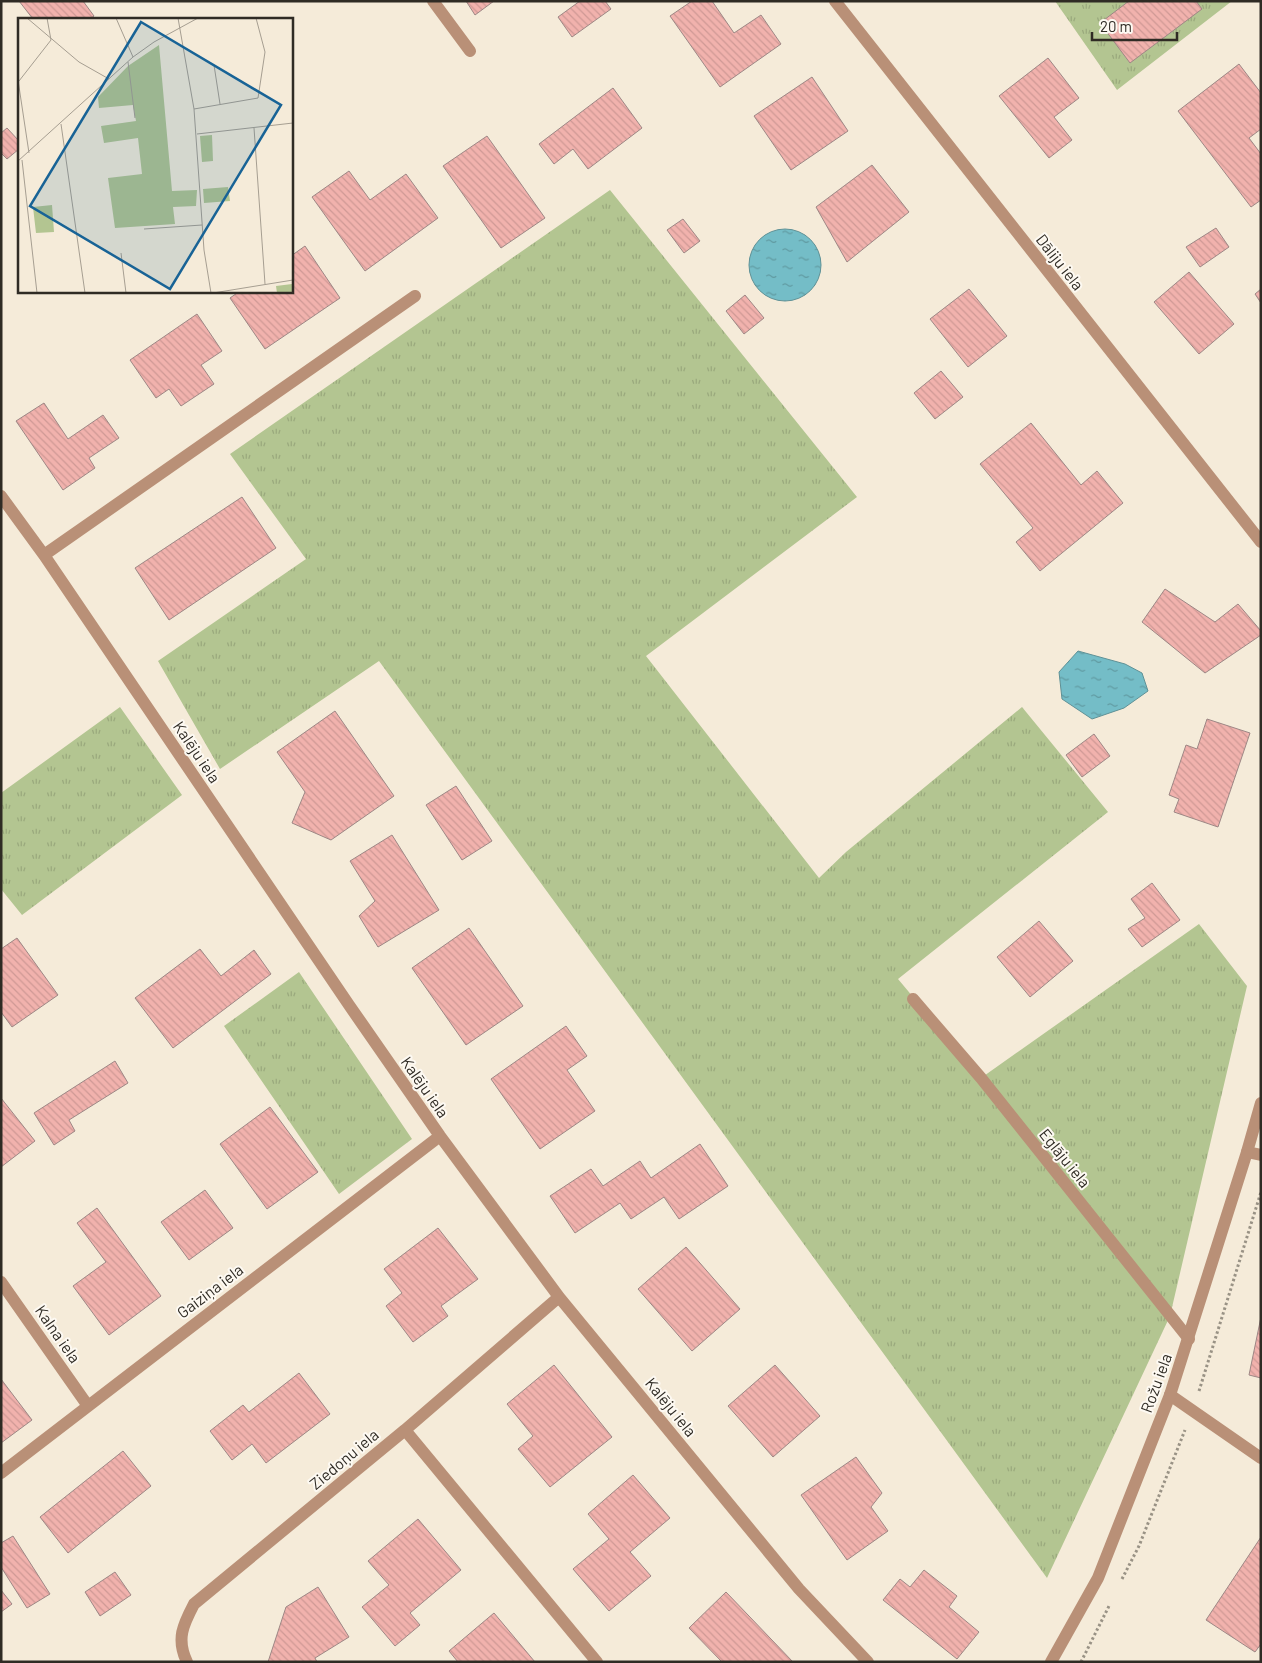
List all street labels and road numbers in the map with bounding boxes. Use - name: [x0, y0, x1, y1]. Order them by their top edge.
- street label: Dāliju iela: [1033, 230, 1088, 293]
- street label: Kalēju iela: [170, 717, 225, 786]
- street label: Kalēju iela: [397, 1052, 453, 1121]
- street label: Eglāju iela: [1036, 1124, 1095, 1191]
- street label: Gaiziņa iela: [173, 1260, 246, 1322]
- street label: Kalna iela: [32, 1301, 85, 1366]
- street label: Rožu iela: [1136, 1351, 1175, 1415]
- street label: Kalēju iela: [642, 1373, 701, 1440]
- street label: Ziedoņu iela: [306, 1424, 382, 1493]

